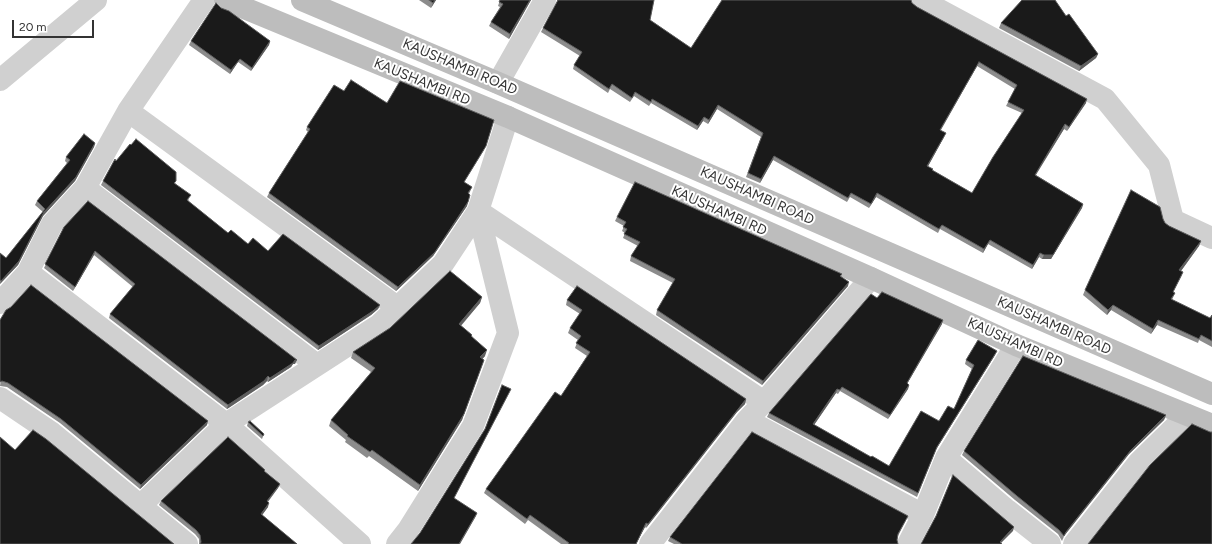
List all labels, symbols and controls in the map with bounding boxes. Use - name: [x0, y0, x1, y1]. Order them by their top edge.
- scale bar: [14, 12, 96, 38]
- text: 20 m: [19, 20, 47, 34]
- street label: KAUSHAMBI ROAD: [400, 35, 520, 99]
- street label: KAUSHAMBI RD: [371, 55, 473, 109]
- street label: KAUSHAMBI ROAD: [697, 163, 817, 229]
- street label: KAUSHAMBI RD: [669, 182, 769, 240]
- street label: KAUSHAMBI ROAD: [994, 293, 1114, 359]
- street label: KAUSHAMBI RD: [965, 314, 1065, 372]

